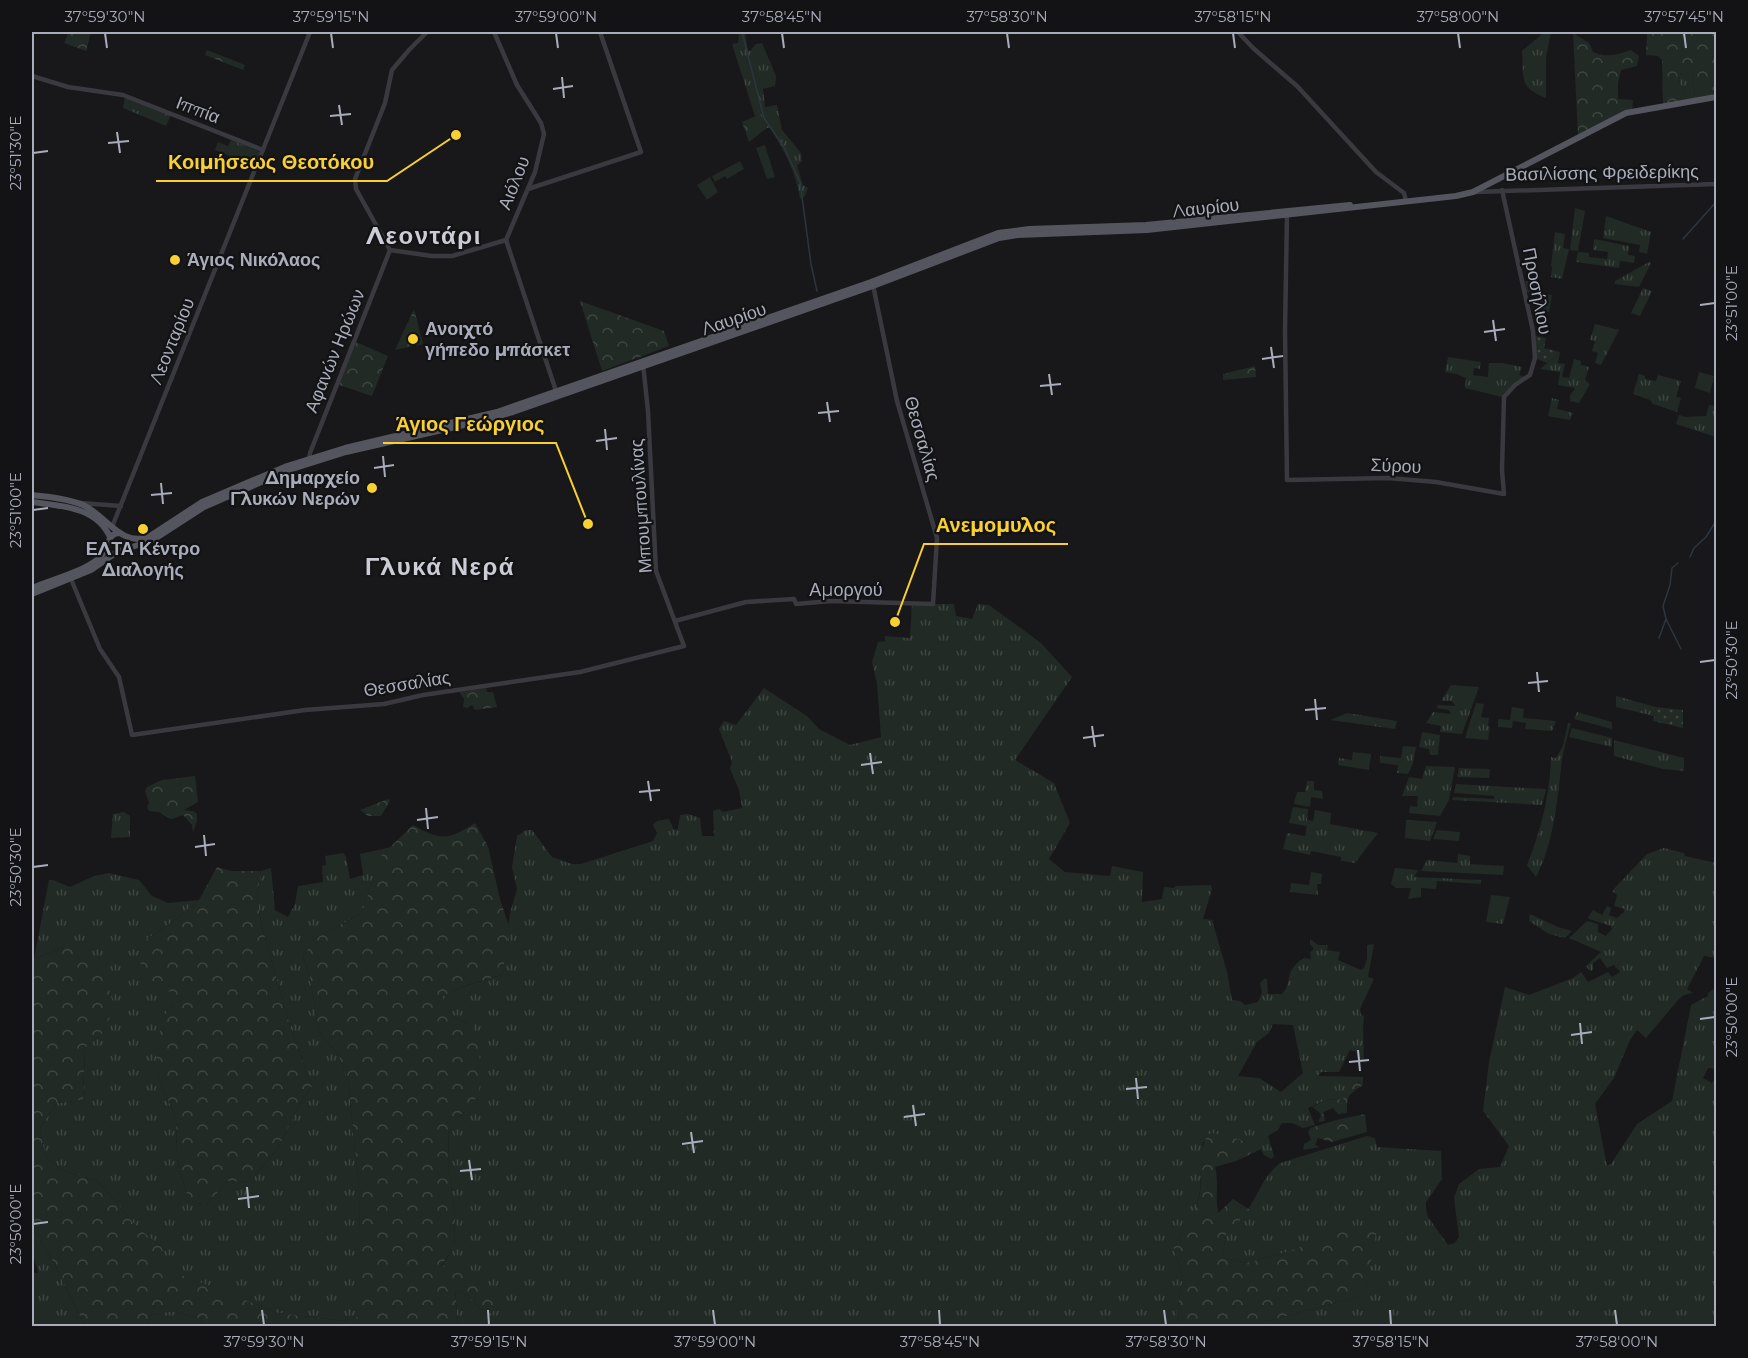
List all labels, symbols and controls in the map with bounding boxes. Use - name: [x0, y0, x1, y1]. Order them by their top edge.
- text: 37°59'30"N: [65, 7, 145, 26]
- text: 37°59'15"N: [293, 7, 369, 26]
- text: 37°59'00"N: [515, 7, 597, 26]
- text: 37°58'45"N: [742, 7, 822, 26]
- text: 37°58'30"N: [966, 7, 1048, 26]
- text: 37°58'15"N: [1194, 7, 1272, 26]
- text: 37°58'00"N: [1417, 7, 1499, 26]
- text: 37°57'45"N: [1644, 7, 1724, 26]
- street label: Ιππία: [173, 92, 223, 128]
- text: 23°51'30"E: [6, 116, 25, 190]
- callout: Κοιμήσεως Θεοτόκου: [156, 143, 387, 181]
- text: Κοιμήσεως Θεοτόκου: [168, 150, 374, 174]
- street label: Αιόλου: [493, 153, 535, 213]
- street label: Βασιλίσσης Φρειδερίκης: [1505, 160, 1699, 186]
- street label: Λαυρίου: [1172, 194, 1240, 222]
- district label: Λεοντάρι: [365, 221, 482, 250]
- street label: Προσήλιου: [1518, 246, 1556, 336]
- place label: Άγιος Νικόλαος: [187, 249, 320, 271]
- marker: Άγιος Νικόλαος: [168, 253, 182, 267]
- text: 23°51'00"E: [1722, 265, 1741, 341]
- street label: Αφανών Ηρώων: [300, 286, 370, 416]
- street label: Λεονταρίου: [145, 295, 199, 387]
- street label: Λαυρίου: [699, 298, 769, 340]
- place label: Ανοιχτό γήπεδο μπάσκετ: [425, 318, 570, 361]
- marker: Ανοιχτό γήπεδο μπάσκετ: [406, 332, 420, 346]
- street label: Θεσσαλίας: [899, 394, 945, 484]
- callout: Άγιος Γεώργιος: [383, 405, 556, 443]
- text: Άγιος Γεώργιος: [396, 412, 544, 436]
- street label: Μπουμπουλίνας: [625, 438, 657, 574]
- street label: Σύρου: [1370, 454, 1422, 478]
- place label: Δημαρχείο Γλυκών Νερών: [230, 467, 360, 510]
- text: 23°51'00"E: [6, 472, 25, 548]
- marker: Δημαρχείο Γλυκών Νερών: [365, 481, 379, 495]
- callout: Ανεμομυλος: [924, 506, 1068, 544]
- text: Ανεμομυλος: [936, 513, 1056, 537]
- marker: ΕΛΤΑ Κέντρο Διαλογής: [136, 522, 150, 536]
- place label: ΕΛΤΑ Κέντρο Διαλογής: [86, 538, 200, 581]
- district label: Γλυκά Νερά: [365, 552, 515, 581]
- street label: Αμοργού: [809, 579, 883, 601]
- text: 23°50'30"E: [1722, 620, 1741, 700]
- street label: Θεσσαλίας: [362, 666, 452, 702]
- text: 23°50'30"E: [6, 827, 25, 907]
- text: 23°50'00"E: [1722, 977, 1741, 1057]
- text: 23°50'00"E: [6, 1184, 25, 1264]
- text: 37°59'30"N: [224, 1332, 304, 1351]
- text: 37°59'15"N: [451, 1332, 527, 1351]
- text: 37°59'00"N: [674, 1332, 756, 1351]
- text: 37°58'45"N: [900, 1332, 980, 1351]
- text: 37°58'30"N: [1125, 1332, 1207, 1351]
- text: 37°58'15"N: [1352, 1332, 1430, 1351]
- text: 37°58'00"N: [1576, 1332, 1658, 1351]

